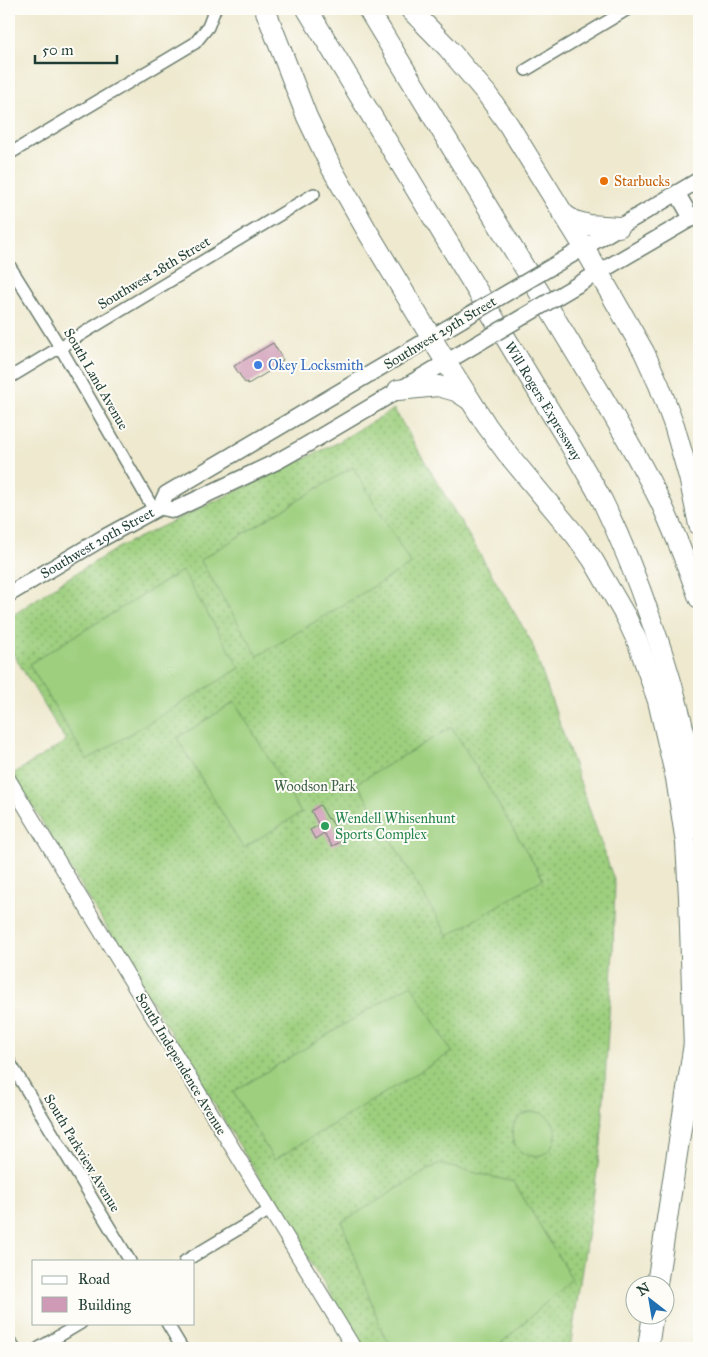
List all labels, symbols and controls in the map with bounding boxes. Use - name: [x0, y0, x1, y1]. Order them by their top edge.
- scale bar: [35, 32, 118, 64]
- text: 50 m: [42, 41, 74, 59]
- place label: Starbucks: [614, 173, 670, 190]
- marker: Starbucks: [598, 175, 610, 187]
- street label: Southwest 28th Street: [95, 233, 213, 313]
- street label: Southwest 29th Street: [381, 293, 499, 373]
- street label: South Land Avenue: [60, 325, 132, 433]
- street label: Will Rogers Expressway: [501, 338, 586, 464]
- place label: Okey Locksmith: [268, 357, 364, 374]
- marker: Okey Locksmith: [252, 359, 264, 371]
- street label: Southwest 29th Street: [37, 503, 157, 582]
- park label: Woodson Park: [274, 778, 357, 795]
- place label: Wendell Whisenhunt Sports Complex: [335, 810, 456, 843]
- marker: Wendell Whisenhunt Sports Complex: [319, 820, 331, 832]
- street label: South Independence Avenue: [132, 990, 230, 1138]
- street label: South Parkview Avenue: [40, 1091, 124, 1215]
- legend: [32, 1260, 195, 1324]
- text: Road: [78, 1270, 110, 1288]
- north arrow: [626, 1274, 676, 1324]
- text: N: [634, 1279, 653, 1300]
- text: Building: [78, 1296, 132, 1314]

